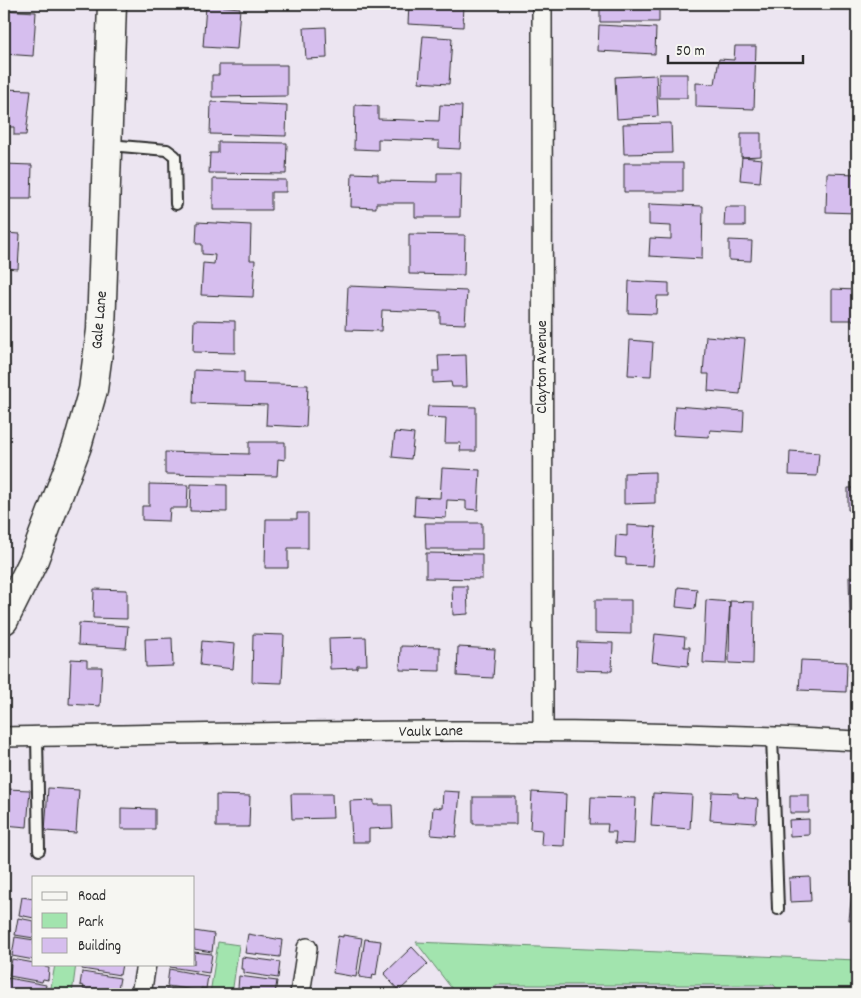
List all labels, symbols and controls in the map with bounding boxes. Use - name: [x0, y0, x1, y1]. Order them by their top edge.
- scale bar: [668, 32, 804, 64]
- text: 50 m: [676, 41, 705, 63]
- street label: Gale Lane: [86, 290, 114, 350]
- street label: Clayton Avenue: [531, 320, 554, 414]
- street label: Vaulx Lane: [399, 720, 463, 744]
- legend: [32, 876, 195, 966]
- text: Road: [78, 886, 106, 908]
- text: Park: [78, 912, 104, 934]
- text: Building: [78, 936, 121, 958]

